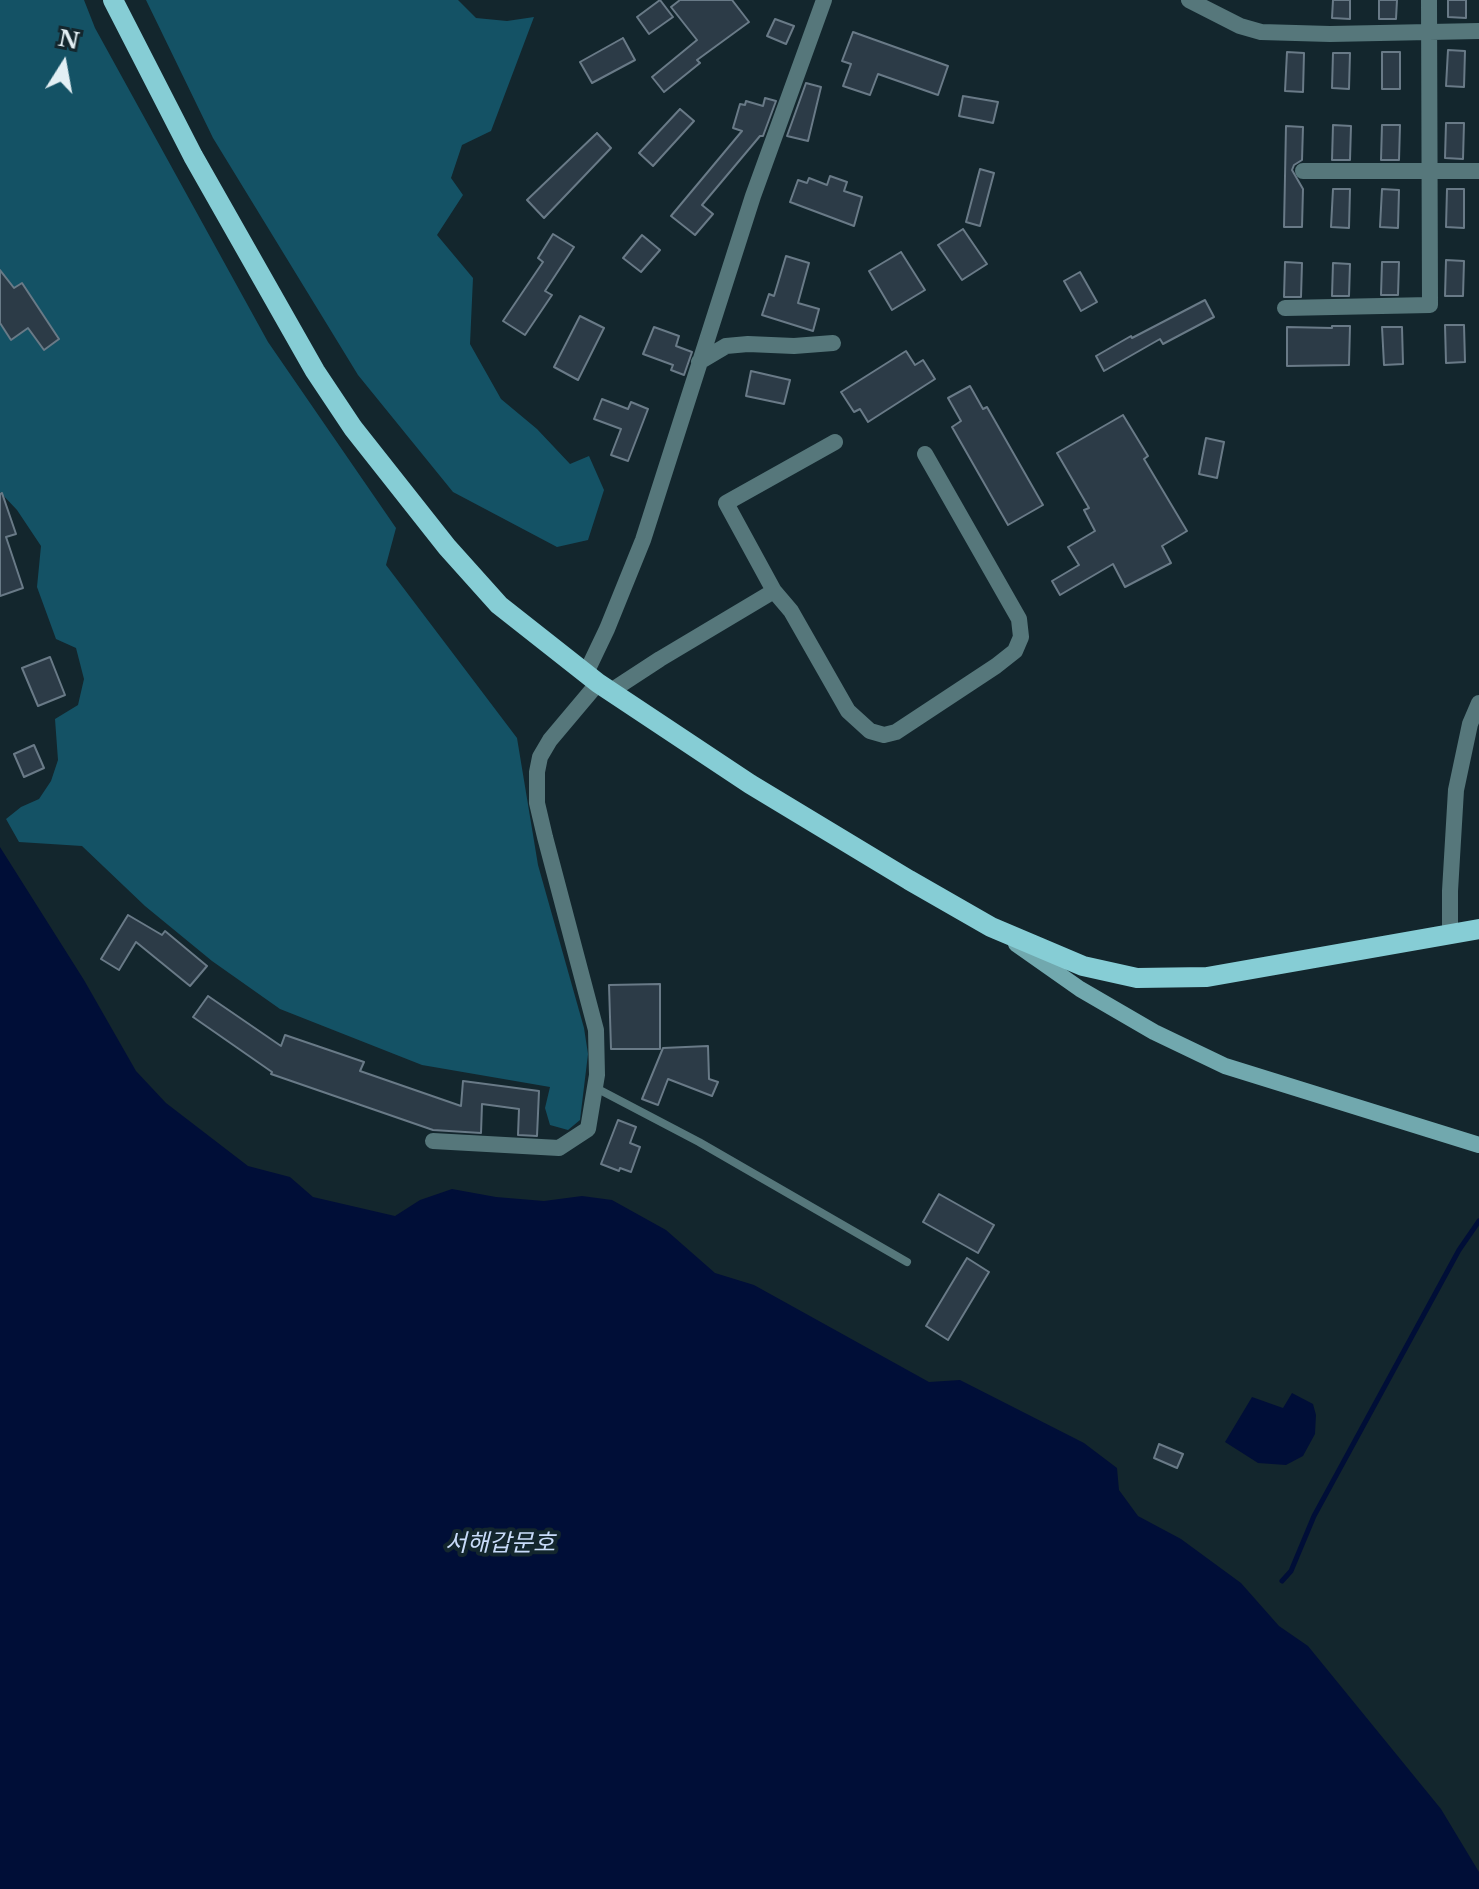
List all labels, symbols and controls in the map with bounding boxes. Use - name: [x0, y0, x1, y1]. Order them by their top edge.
- north arrow: [24, 24, 104, 104]
- text: N: [56, 25, 81, 55]
- water label: 서해갑문호: [445, 1530, 555, 1558]

